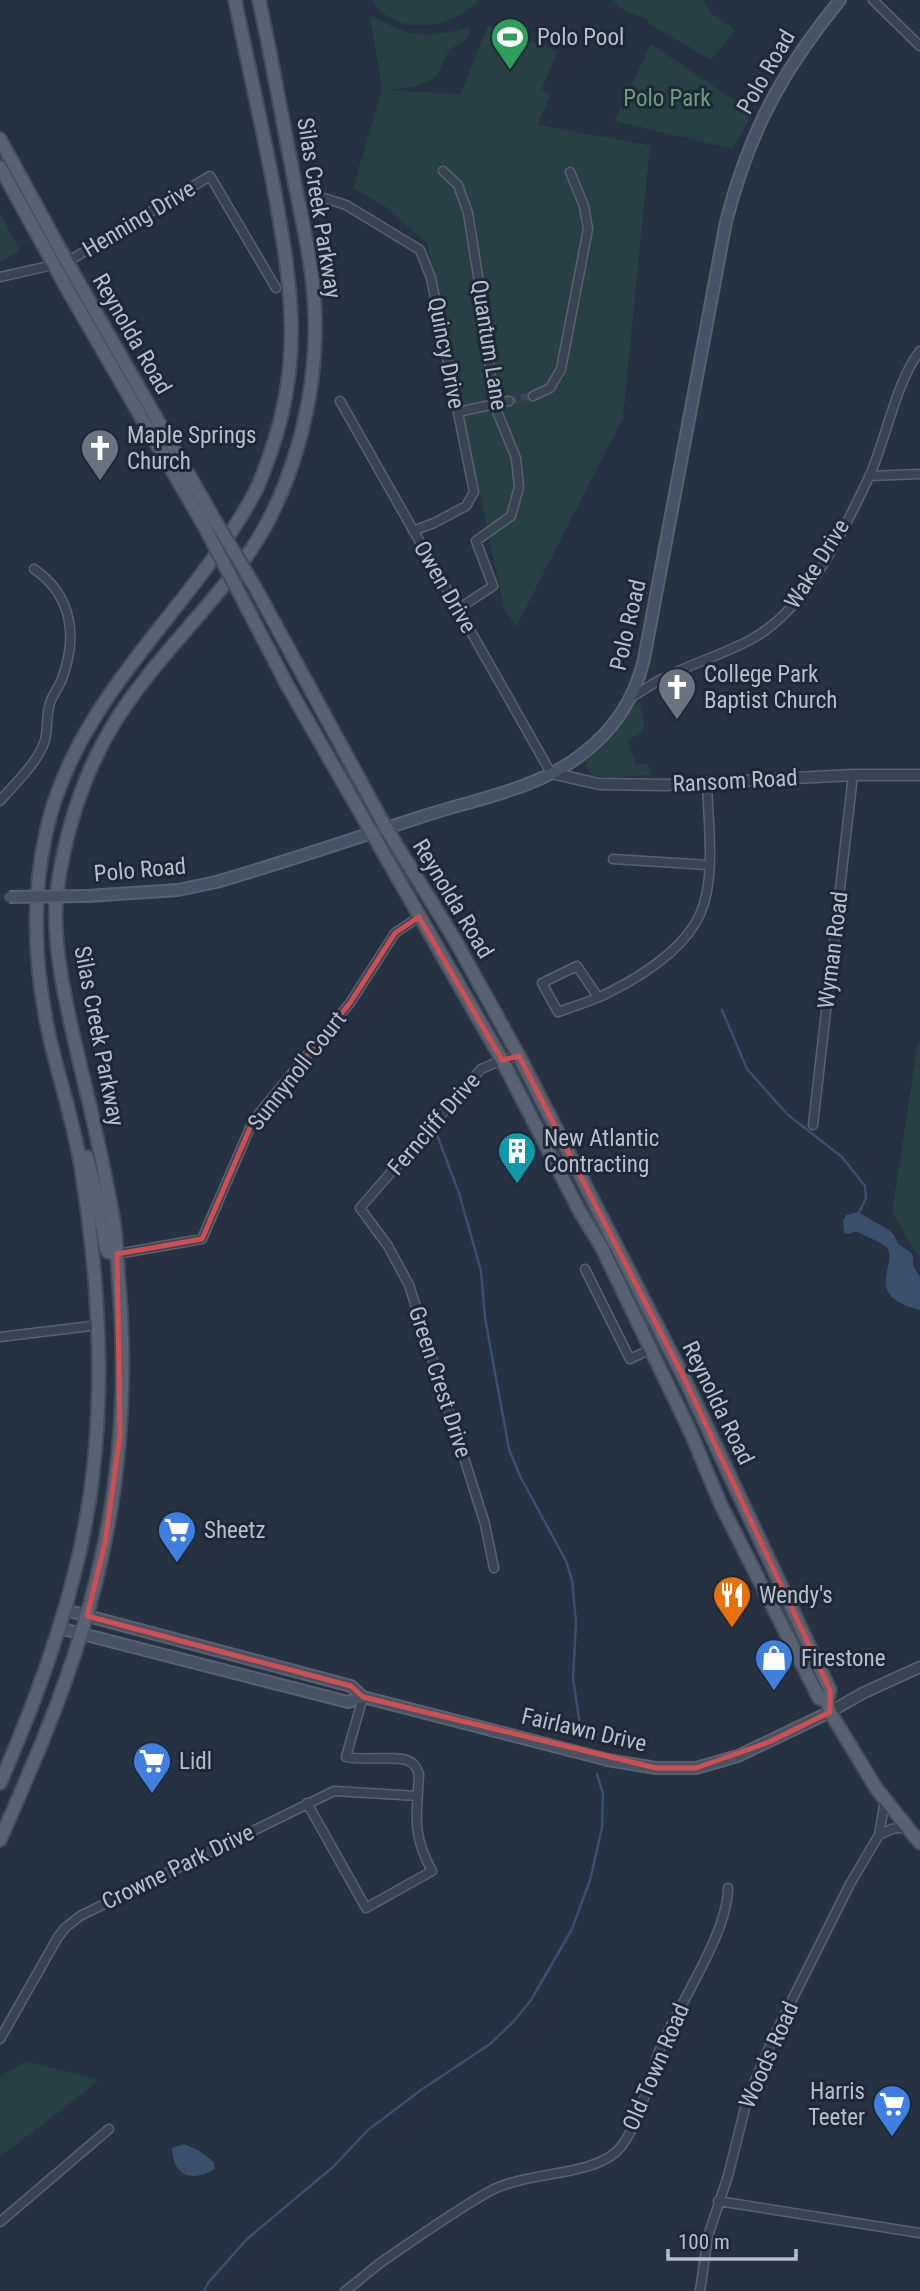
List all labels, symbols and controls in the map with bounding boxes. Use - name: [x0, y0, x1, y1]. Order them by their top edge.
- sports icon: Polo Pool: [489, 16, 531, 71]
- place label: Polo Pool: [537, 24, 624, 51]
- street label: Polo Road: [731, 25, 801, 119]
- park label: Polo Park: [623, 85, 711, 112]
- street label: Silas Creek Parkway: [291, 116, 347, 301]
- street label: Henning Drive: [78, 175, 200, 263]
- street label: Reynolda Road: [87, 269, 177, 399]
- street label: Quantum Lane: [465, 278, 513, 412]
- street label: Quincy Drive: [422, 295, 470, 411]
- place label: Maple Springs Church: [127, 422, 257, 475]
- church icon: Maple Springs Church: [79, 427, 121, 482]
- street label: Wake Drive: [779, 514, 855, 614]
- street label: Owen Drive: [408, 536, 482, 638]
- street label: Polo Road: [604, 577, 652, 673]
- place label: College Park Baptist Church: [704, 661, 837, 714]
- church icon: College Park Baptist Church: [656, 666, 698, 721]
- street label: Ransom Road: [672, 764, 798, 798]
- street label: Reynolda Road: [407, 834, 499, 964]
- street label: Polo Road: [93, 853, 187, 887]
- street label: Wyman Road: [812, 890, 854, 1010]
- street label: Silas Creek Parkway: [68, 944, 130, 1129]
- street label: Sunnynoll Court: [242, 1006, 352, 1136]
- street label: Ferncliff Drive: [382, 1067, 486, 1181]
- place label: New Atlantic Contracting: [544, 1125, 659, 1178]
- building icon: New Atlantic Contracting: [496, 1130, 538, 1185]
- street label: Green Crest Drive: [403, 1303, 477, 1461]
- street label: Reynolda Road: [676, 1337, 760, 1469]
- supermarket icon: Sheetz: [156, 1509, 198, 1564]
- place label: Sheetz: [204, 1517, 266, 1544]
- restaurant icon: Wendy's: [711, 1574, 753, 1629]
- place label: Wendy's: [759, 1582, 833, 1609]
- shop icon: Firestone: [753, 1637, 795, 1692]
- place label: Firestone: [801, 1645, 885, 1672]
- street label: Fairlawn Drive: [519, 1703, 649, 1757]
- supermarket icon: Lidl: [131, 1740, 173, 1795]
- place label: Lidl: [179, 1748, 212, 1775]
- street label: Crowne Park Drive: [98, 1819, 258, 1915]
- street label: Woods Road: [734, 1998, 804, 2112]
- street label: Old Town Road: [617, 1999, 695, 2135]
- place label: Harris Teeter: [808, 2078, 865, 2131]
- supermarket icon: Harris Teeter: [871, 2083, 913, 2138]
- scale bar: [668, 2218, 796, 2262]
- text: 100 m: [678, 2230, 730, 2254]

